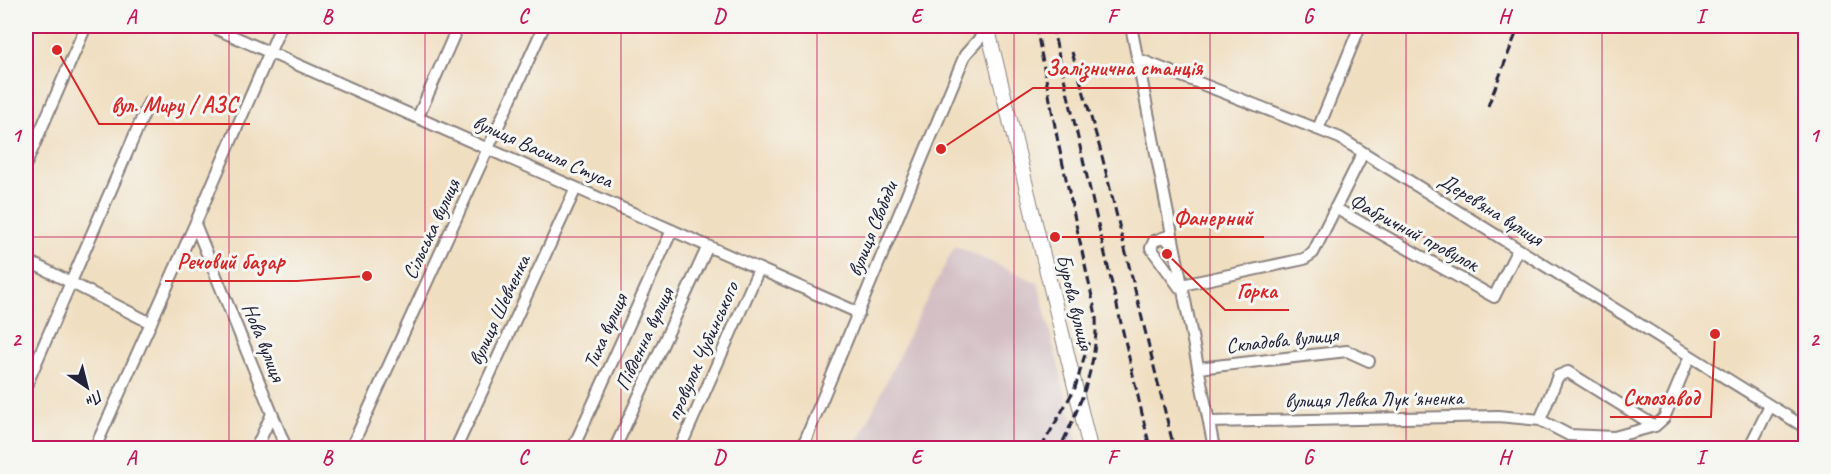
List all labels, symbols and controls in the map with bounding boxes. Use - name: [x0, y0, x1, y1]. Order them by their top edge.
- text: A: [126, 4, 138, 29]
- text: B: [322, 4, 334, 29]
- text: C: [518, 4, 530, 29]
- text: D: [713, 4, 727, 29]
- text: E: [911, 4, 925, 29]
- text: F: [1107, 4, 1121, 29]
- text: G: [1303, 4, 1316, 29]
- text: H: [1498, 4, 1513, 29]
- text: I: [1696, 4, 1709, 29]
- callout: Залізнична станція: [1033, 48, 1215, 88]
- text: Залізнична станція: [1046, 54, 1204, 83]
- callout: вул. Миру / АЗС: [99, 84, 250, 124]
- text: вул. Миру / АЗС: [111, 91, 241, 119]
- street label: вулиця Василя Стуса: [469, 109, 618, 194]
- text: 1: [12, 123, 23, 148]
- text: 1: [1810, 123, 1821, 148]
- street label: Дерев'яна вулиця: [1434, 167, 1549, 252]
- street label: Сільська вулиця: [396, 173, 466, 283]
- street label: вулиця Свободи: [841, 176, 904, 280]
- street label: Фабричний провулок: [1345, 187, 1485, 278]
- callout: Фанерний: [1161, 197, 1264, 237]
- text: Фанерний: [1174, 204, 1254, 232]
- callout: Речовий базар: [165, 241, 297, 281]
- text: Речовий базар: [177, 248, 287, 277]
- street label: вулиця Шевченка: [462, 249, 537, 369]
- street label: Бурова вулиця: [1051, 251, 1100, 354]
- callout: Горка: [1225, 270, 1289, 310]
- street label: провулок Чубинського: [660, 276, 745, 424]
- text: Горка: [1237, 277, 1278, 305]
- street label: Південна вулиця: [609, 282, 680, 394]
- street label: Тиха вулиця: [577, 288, 634, 372]
- street label: Нова вулиця: [237, 299, 292, 386]
- street label: Складова вулиця: [1225, 321, 1341, 359]
- text: 2: [12, 327, 23, 352]
- text: 2: [1810, 327, 1821, 352]
- north arrow: [57, 357, 117, 417]
- callout: Склозавод: [1610, 377, 1711, 417]
- street label: вулиця Левка Лукʼяненка: [1285, 384, 1466, 414]
- text: Склозавод: [1623, 384, 1701, 412]
- text: Пн: [82, 385, 108, 412]
- text: A: [126, 445, 138, 470]
- text: B: [322, 445, 334, 470]
- text: C: [518, 445, 530, 470]
- text: D: [713, 445, 727, 470]
- text: E: [911, 445, 925, 470]
- text: F: [1107, 445, 1121, 470]
- text: G: [1303, 445, 1316, 470]
- text: H: [1498, 445, 1513, 470]
- text: I: [1696, 445, 1709, 470]

